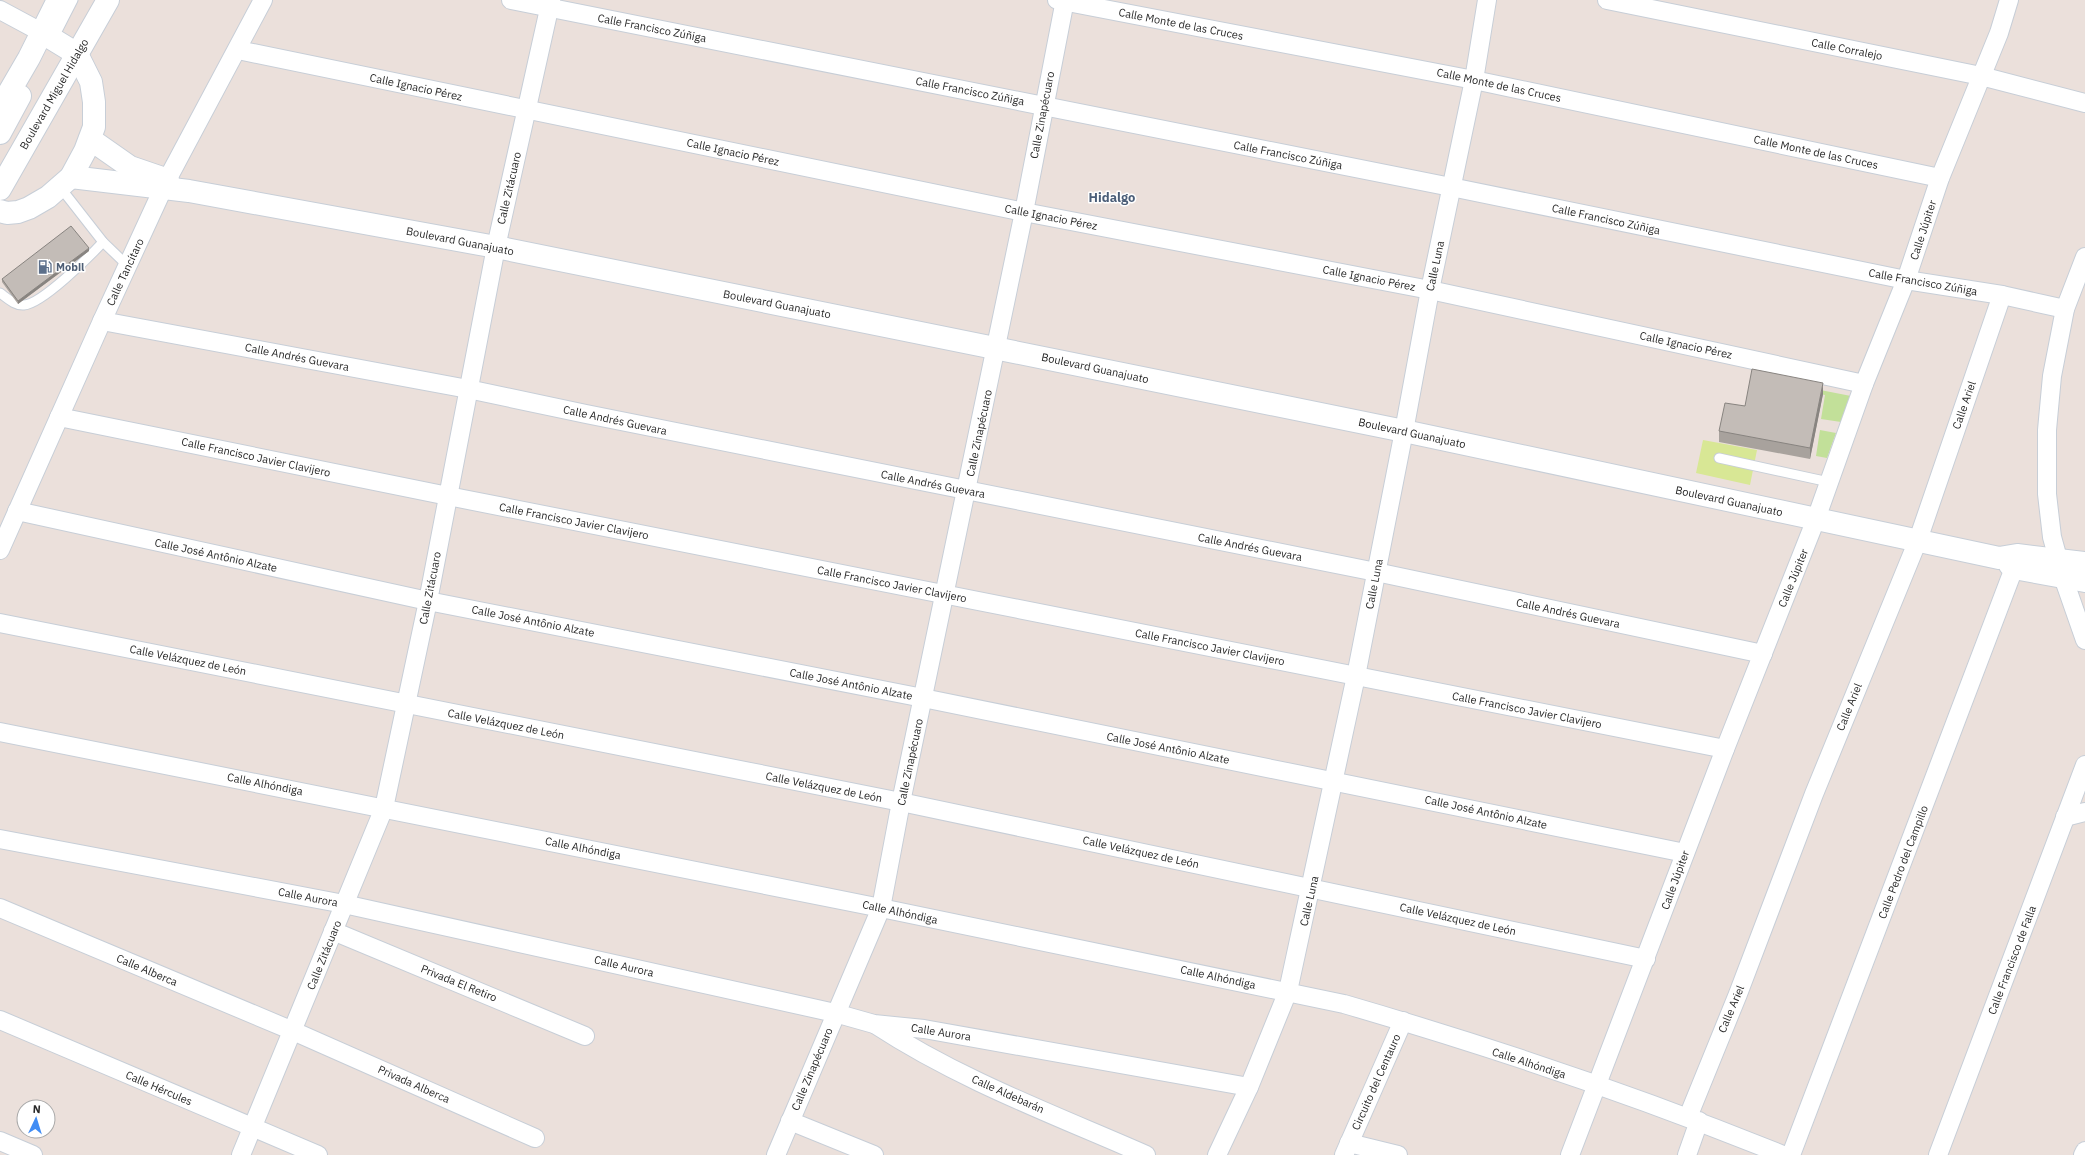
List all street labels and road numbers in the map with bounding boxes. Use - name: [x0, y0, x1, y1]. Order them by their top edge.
- street label: Calle Monte de las Cruces: [1117, 5, 1245, 43]
- street label: Calle Francisco Zúñiga: [596, 11, 708, 45]
- street label: Calle Corralejo: [1810, 35, 1884, 63]
- street label: Boulevard Miguel Hidalgo: [17, 36, 91, 152]
- street label: Calle Monte de las Cruces: [1435, 65, 1563, 105]
- street label: Calle Ignacio Pérez: [368, 70, 464, 104]
- street label: Calle Zinapécuaro: [1027, 70, 1057, 160]
- street label: Calle Francisco Zúñiga: [914, 74, 1026, 108]
- street label: Calle Monte de las Cruces: [1752, 132, 1880, 172]
- street label: Calle Ignacio Pérez: [685, 135, 781, 169]
- street label: Calle Francisco Zúñiga: [1232, 138, 1344, 172]
- street label: Calle Zitácuaro: [494, 150, 524, 226]
- street label: Calle Júpiter: [1907, 198, 1939, 262]
- street label: Calle Ignacio Pérez: [1003, 201, 1099, 233]
- street label: Calle Francisco Zúñiga: [1551, 201, 1662, 237]
- street label: Boulevard Guanajuato: [405, 224, 515, 258]
- street label: Calle Tancítaro: [103, 236, 147, 308]
- street label: Calle Luna: [1423, 239, 1447, 292]
- street label: Calle Ignacio Pérez: [1321, 262, 1417, 294]
- street label: Calle Francisco Zúñiga: [1867, 266, 1979, 298]
- street label: Boulevard Guanajuato: [722, 287, 832, 321]
- street label: Calle Ignacio Pérez: [1638, 328, 1734, 362]
- street label: Calle Andrés Guevara: [244, 340, 350, 374]
- street label: Boulevard Guanajuato: [1040, 350, 1150, 386]
- street label: Calle Ariel: [1949, 379, 1979, 431]
- street label: Calle Zinapécuaro: [963, 388, 995, 478]
- street label: Calle Andrés Guevara: [562, 402, 668, 438]
- street label: Boulevard Guanajuato: [1357, 415, 1467, 451]
- street label: Calle Francisco Javier Clavijero: [180, 434, 332, 480]
- street label: Calle Andrés Guevara: [880, 467, 986, 501]
- street label: Boulevard Guanajuato: [1674, 483, 1784, 519]
- street label: Calle Francisco Javier Clavijero: [498, 500, 650, 542]
- street label: Calle Andrés Guevara: [1197, 530, 1303, 564]
- street label: Calle José Antônio Alzate: [153, 535, 279, 575]
- street label: Calle Júpiter: [1775, 547, 1811, 609]
- street label: Calle Zitácuaro: [416, 550, 444, 626]
- street label: Calle Luna: [1362, 557, 1386, 610]
- street label: Calle Francisco Javier Clavijero: [816, 563, 968, 605]
- street label: Calle Andrés Guevara: [1515, 595, 1621, 631]
- street label: Calle José Antônio Alzate: [470, 602, 596, 640]
- street label: Calle Francisco Javier Clavijero: [1134, 626, 1286, 668]
- street label: Calle Velázquez de León: [128, 642, 248, 678]
- street label: Calle José Antônio Alzate: [788, 665, 914, 703]
- street label: Calle Ariel: [1833, 681, 1865, 733]
- street label: Calle Francisco Javier Clavijero: [1451, 689, 1603, 731]
- street label: Calle Velázquez de León: [446, 706, 566, 742]
- street label: Calle Zinapécuaro: [894, 717, 926, 807]
- street label: Calle José Antônio Alzate: [1105, 729, 1231, 767]
- street label: Calle Velázquez de León: [764, 769, 884, 805]
- street label: Calle Alhóndiga: [226, 770, 304, 798]
- street label: Calle José Antônio Alzate: [1423, 792, 1549, 832]
- street label: Calle Pedro del Campillo: [1875, 803, 1931, 921]
- street label: Calle Velázquez de León: [1081, 833, 1201, 871]
- street label: Calle Alhóndiga: [544, 834, 622, 862]
- street label: Calle Júpiter: [1658, 848, 1692, 912]
- street label: Calle Luna: [1296, 874, 1322, 927]
- street label: Calle Aurora: [277, 884, 339, 910]
- street label: Calle Alhóndiga: [861, 897, 939, 927]
- street label: Calle Velázquez de León: [1398, 900, 1518, 938]
- street label: Calle Francisco de Falla: [1985, 903, 2039, 1016]
- street label: Calle Zitácuaro: [304, 918, 344, 992]
- street label: Calle Alberca: [114, 951, 180, 989]
- street label: Calle Aurora: [593, 952, 655, 980]
- street label: Privada El Retiro: [419, 961, 499, 1005]
- street label: Calle Alhóndiga: [1179, 962, 1257, 992]
- street label: Calle Ariel: [1715, 983, 1747, 1035]
- street label: Calle Aurora: [910, 1020, 972, 1044]
- street label: Calle Zinapécuaro: [788, 1025, 836, 1113]
- street label: Circuito del Centauro: [1348, 1032, 1404, 1132]
- street label: Calle Alhóndiga: [1490, 1044, 1568, 1082]
- street label: Privada Alberca: [376, 1062, 452, 1106]
- street label: Calle Hércules: [123, 1068, 195, 1108]
- street label: Calle Aldebarán: [969, 1072, 1047, 1116]

